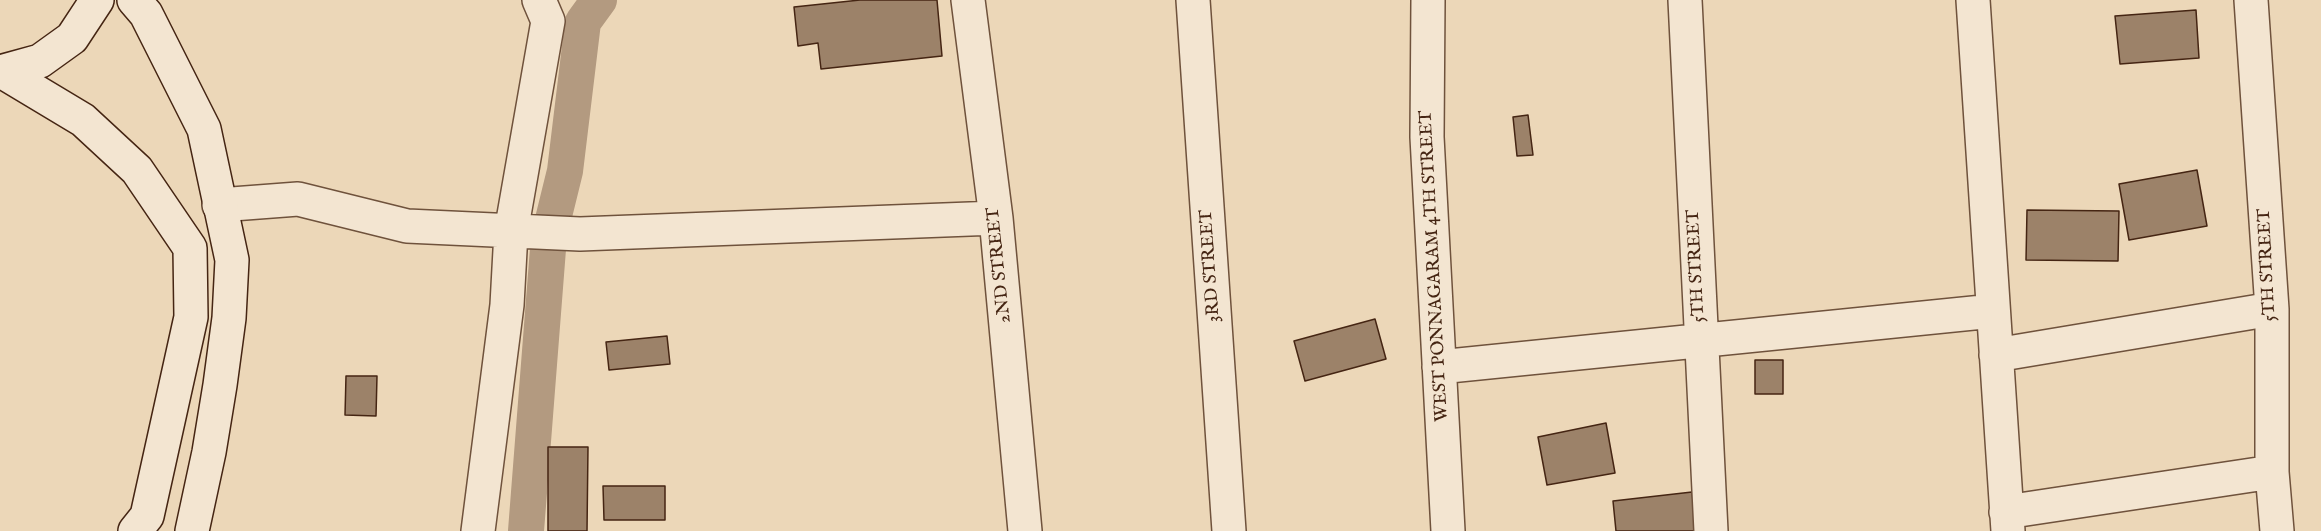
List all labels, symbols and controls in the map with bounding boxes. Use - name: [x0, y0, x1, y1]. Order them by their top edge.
- street label: WEST PONNAGARAM 4TH STREET: [1416, 110, 1454, 422]
- street label: 2ND STREET: [983, 206, 1017, 324]
- street label: 5TH STREET: [2254, 208, 2282, 322]
- street label: 3RD STREET: [1196, 209, 1226, 323]
- street label: 5TH STREET: [1683, 209, 1711, 323]

